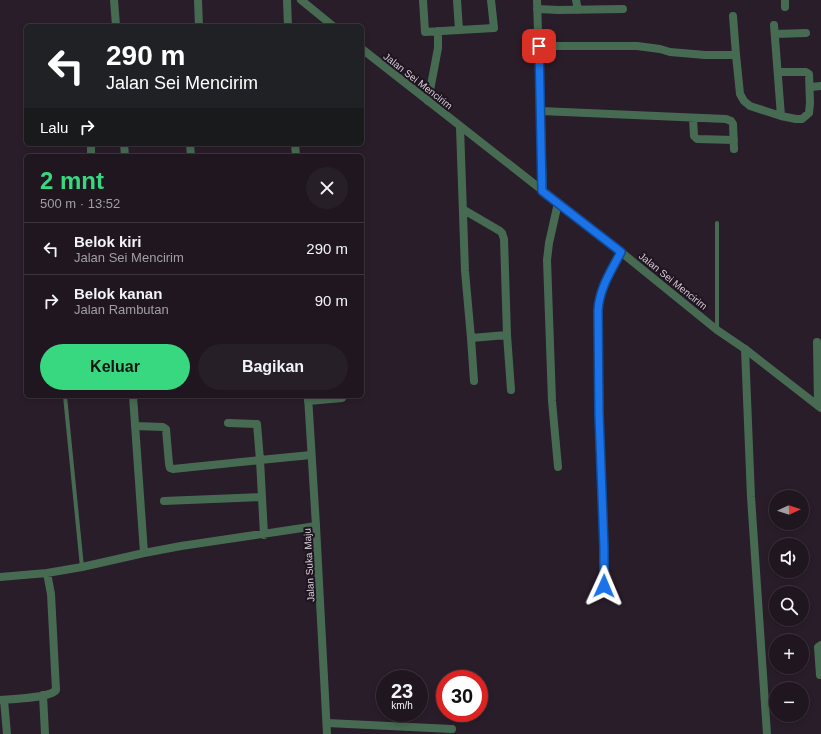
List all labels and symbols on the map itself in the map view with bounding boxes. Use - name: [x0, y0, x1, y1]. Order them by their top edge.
- pin: [522, 29, 556, 63]
- street label: Jalan Sei Mencirim: [381, 51, 455, 111]
- street label: Jalan Sei Mencirim: [637, 250, 709, 312]
- north arrow: [769, 490, 809, 530]
- street label: Jalan Suka Maju: [302, 528, 316, 602]
- position arrow: [583, 565, 625, 607]
- speed limit sign: 30: [436, 670, 488, 722]

